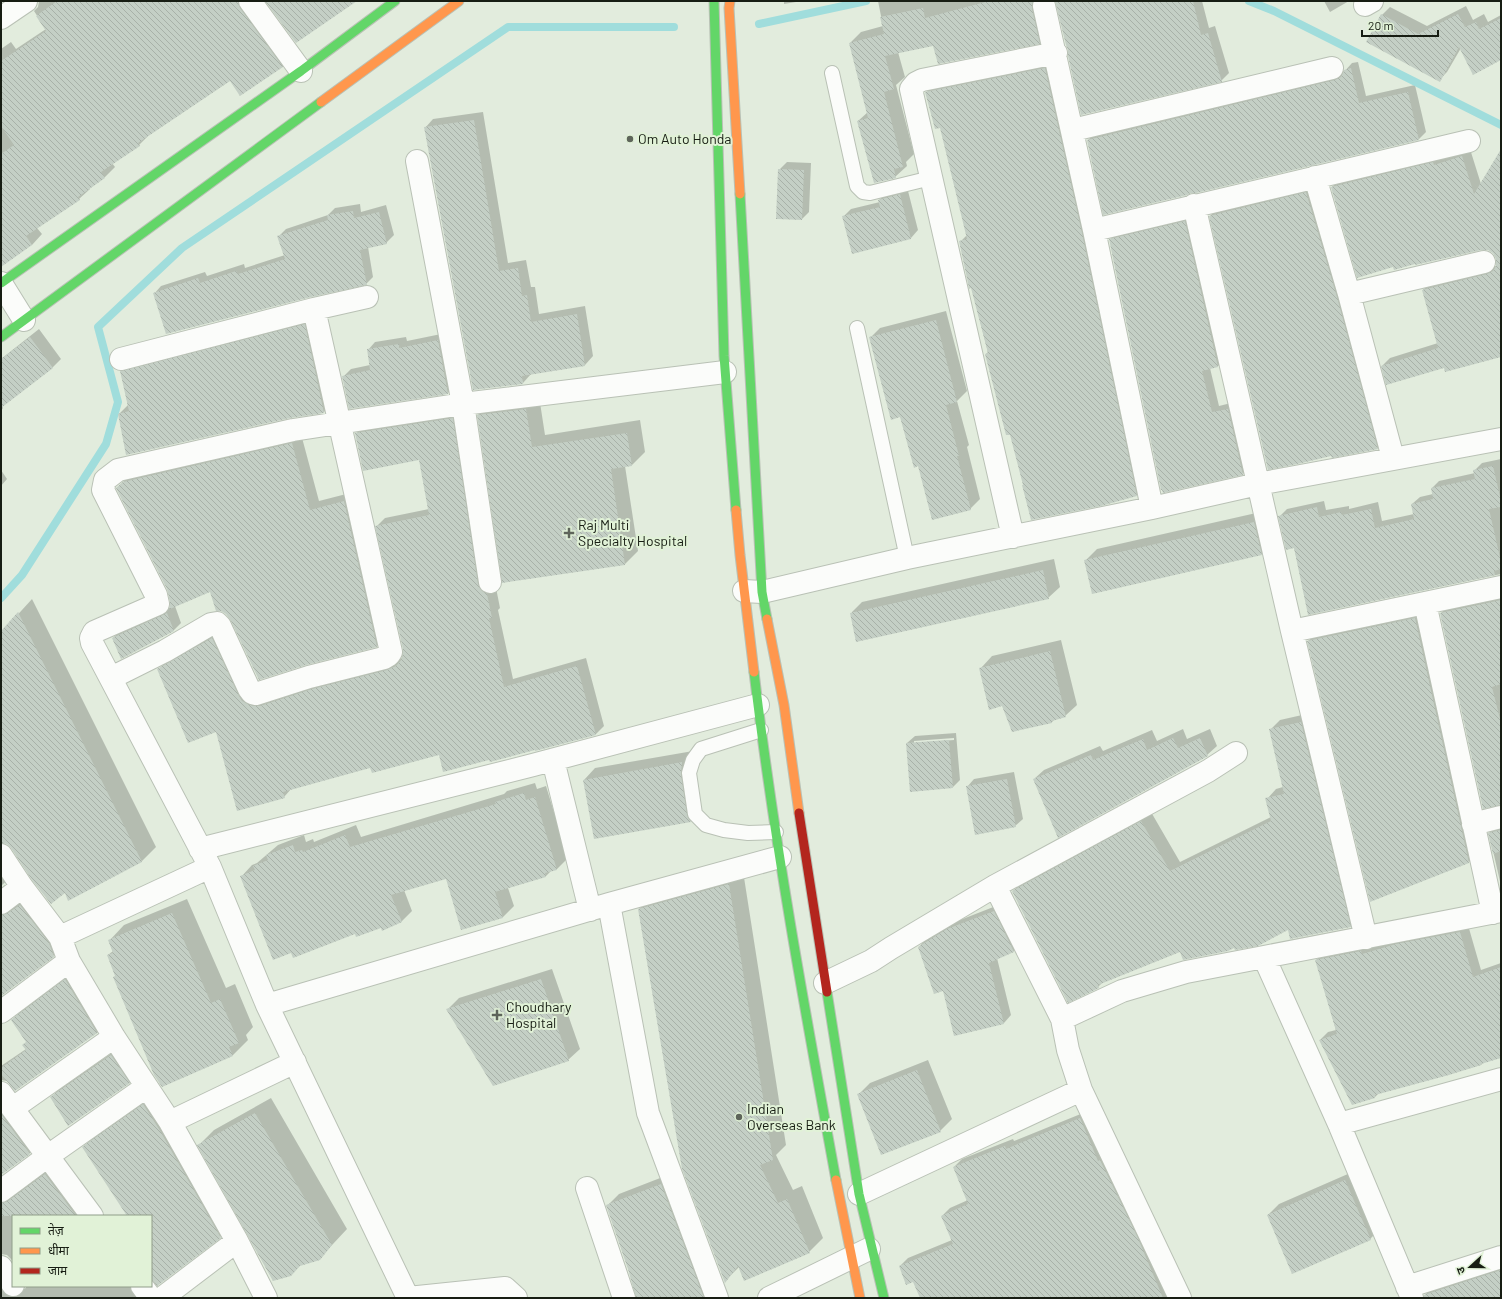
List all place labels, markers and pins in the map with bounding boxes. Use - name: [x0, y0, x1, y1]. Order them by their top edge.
- place label: Om Auto Honda: [638, 130, 731, 147]
- marker: Om Auto Honda: [625, 134, 635, 144]
- place label: Raj Multi Specialty Hospital: [578, 516, 687, 549]
- marker: Raj Multi Specialty Hospital: [563, 527, 575, 539]
- place label: Choudhary Hospital: [506, 998, 572, 1031]
- marker: Choudhary Hospital: [491, 1009, 503, 1021]
- place label: Indian Overseas Bank: [747, 1100, 836, 1133]
- marker: Indian Overseas Bank: [734, 1112, 744, 1122]

